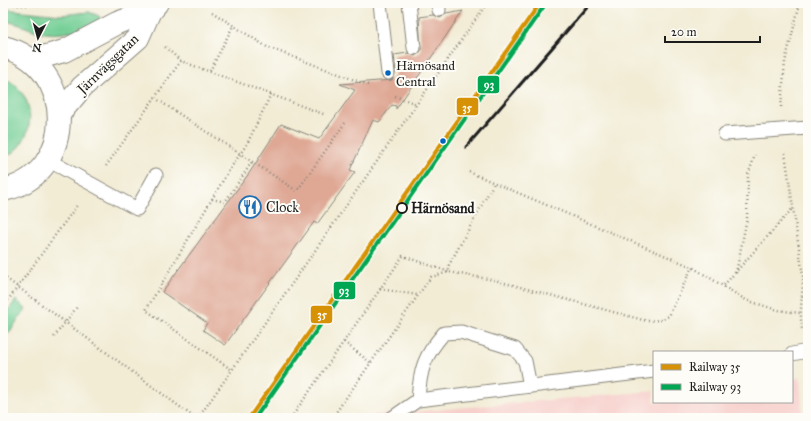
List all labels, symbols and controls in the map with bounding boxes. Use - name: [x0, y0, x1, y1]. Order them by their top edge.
- north arrow: [18, 18, 58, 58]
- scale bar: [665, 18, 760, 44]
- text: 20 m: [671, 25, 697, 39]
- street label: Järnvägsgatan: [72, 30, 143, 100]
- text: N: [31, 40, 42, 54]
- place label: Härnösand Central: [396, 58, 456, 90]
- marker: Härnösand Central: [383, 68, 393, 78]
- line badge: 93: [477, 75, 500, 94]
- text: 93: [484, 78, 494, 92]
- line badge: 35: [456, 97, 479, 116]
- text: 35: [462, 101, 473, 115]
- unlabelled marker: [438, 136, 448, 146]
- restaurant icon: Clock: [237, 194, 263, 220]
- place label: Clock: [266, 199, 299, 216]
- place label: Härnösand: [411, 200, 476, 217]
- marker: Härnösand: [396, 202, 408, 214]
- line badge: 93: [333, 281, 356, 300]
- text: 93: [339, 284, 349, 298]
- line badge: 35: [310, 305, 333, 324]
- text: 35: [317, 308, 328, 322]
- legend: [653, 351, 793, 403]
- text: Railway 35: [689, 360, 741, 374]
- text: Railway 93: [689, 380, 741, 394]

